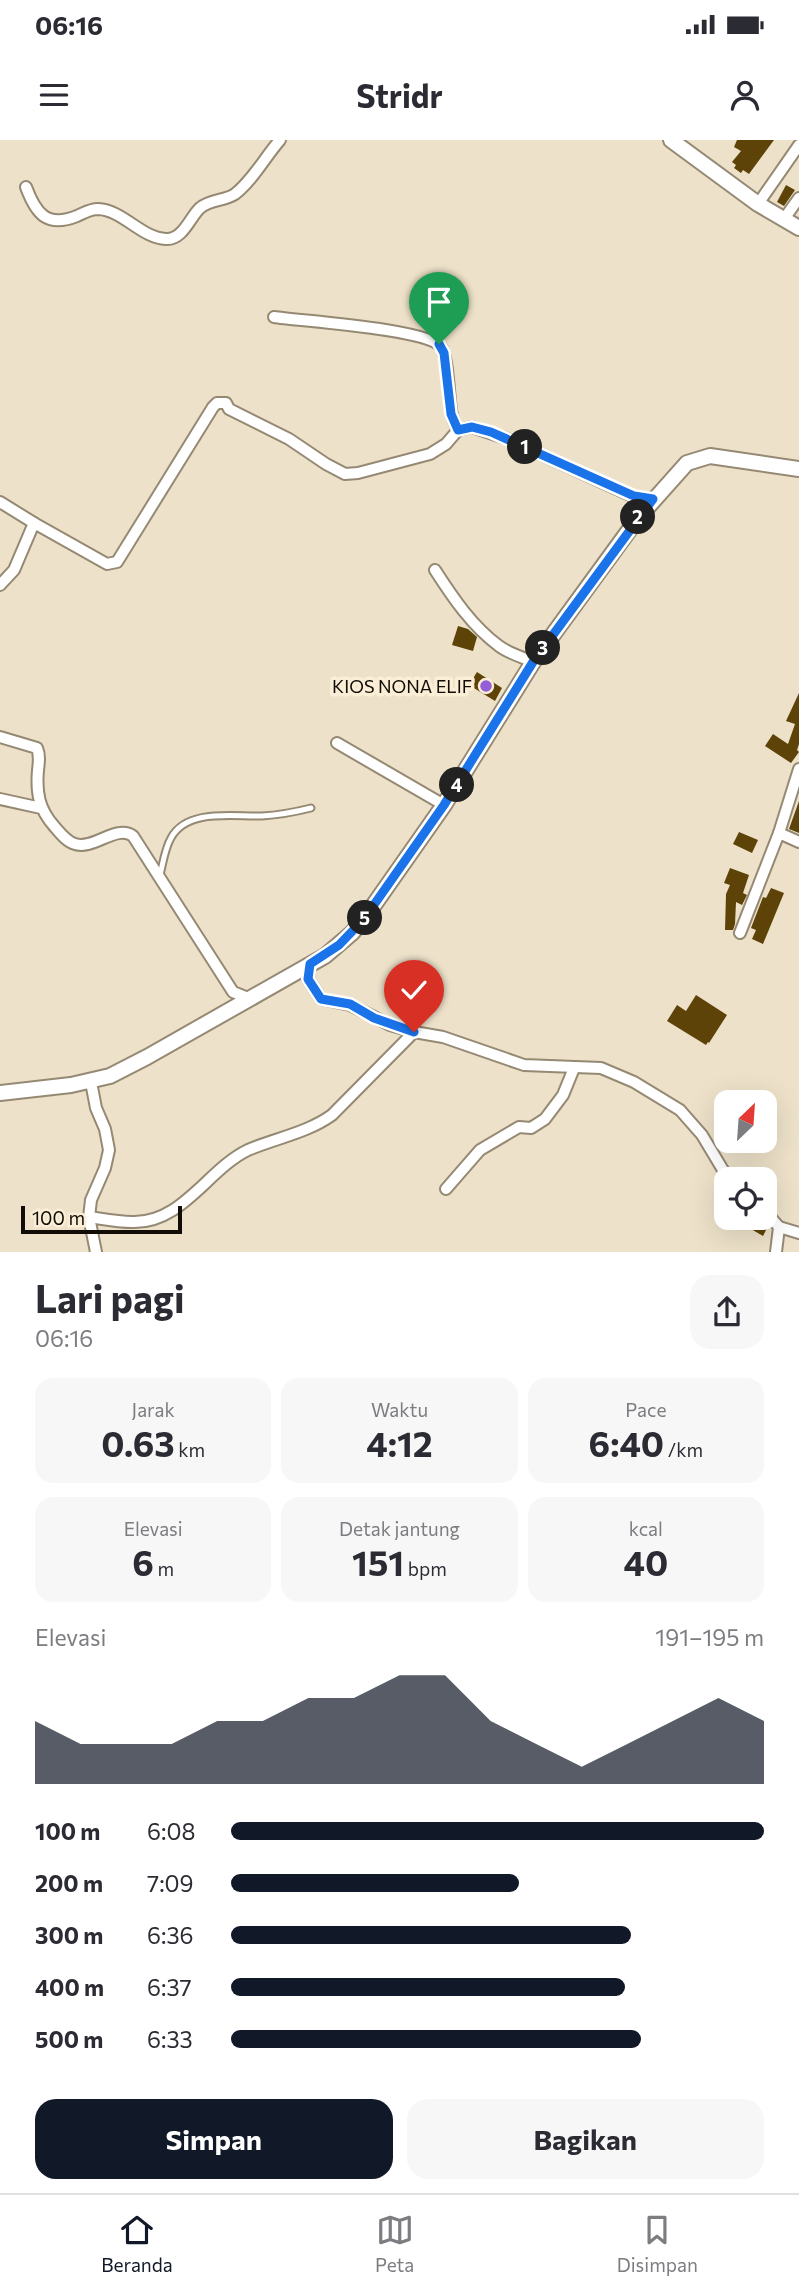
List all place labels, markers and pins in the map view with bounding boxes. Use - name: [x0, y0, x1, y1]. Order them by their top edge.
- pin: [409, 272, 469, 344]
- pin: 1: [508, 430, 542, 464]
- pin: 2: [620, 500, 656, 534]
- pin: 3: [526, 630, 560, 666]
- place label: KIOS NONA ELIF: [332, 675, 472, 697]
- marker: KIOS NONA ELIF: [478, 678, 494, 694]
- pin: 4: [440, 768, 475, 802]
- pin: 5: [348, 900, 382, 936]
- pin: [384, 960, 444, 1032]

